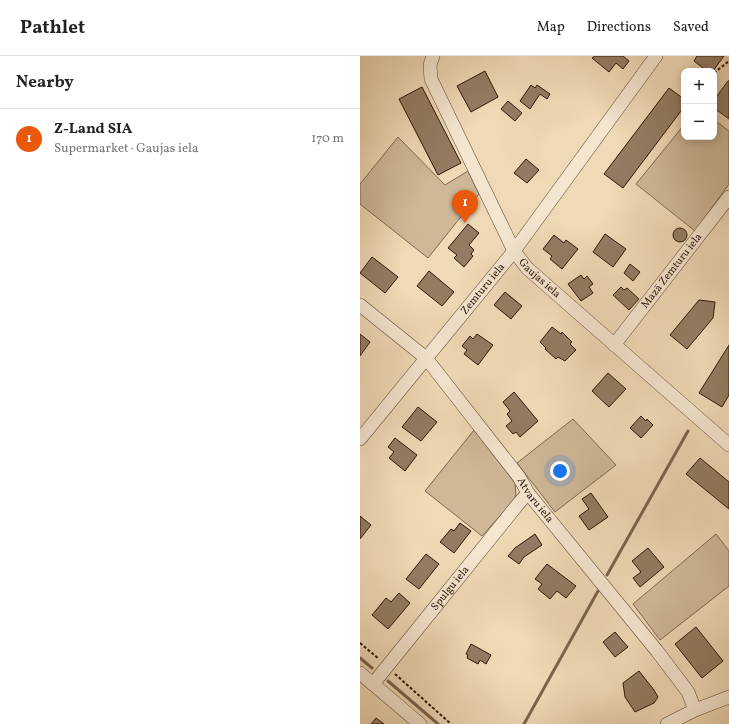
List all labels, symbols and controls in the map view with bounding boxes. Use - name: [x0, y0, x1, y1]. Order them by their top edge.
- text: Pathlet: [20, 15, 85, 41]
- text: Map: [537, 18, 565, 37]
- text: Directions: [587, 18, 651, 37]
- text: Saved: [673, 18, 709, 37]
- map controls: [681, 68, 717, 140]
- button: +: [681, 68, 717, 104]
- text: Nearby: [16, 71, 74, 94]
- button: −: [681, 104, 717, 140]
- text: Z-Land SIA: [54, 119, 132, 140]
- text: 1: [26, 130, 32, 148]
- text: 170 m: [311, 130, 344, 148]
- text: Supermarket · Gaujas iela: [54, 140, 198, 158]
- pin: 1: [452, 190, 478, 223]
- street label: Mazā Zemturu iela: [638, 230, 706, 311]
- street label: Gaujas iela: [515, 255, 564, 302]
- street label: Zemturu iela: [457, 260, 509, 318]
- your location: [550, 461, 570, 481]
- street label: Atvaru iela: [513, 475, 557, 526]
- street label: Spulgu iela: [428, 562, 473, 614]

